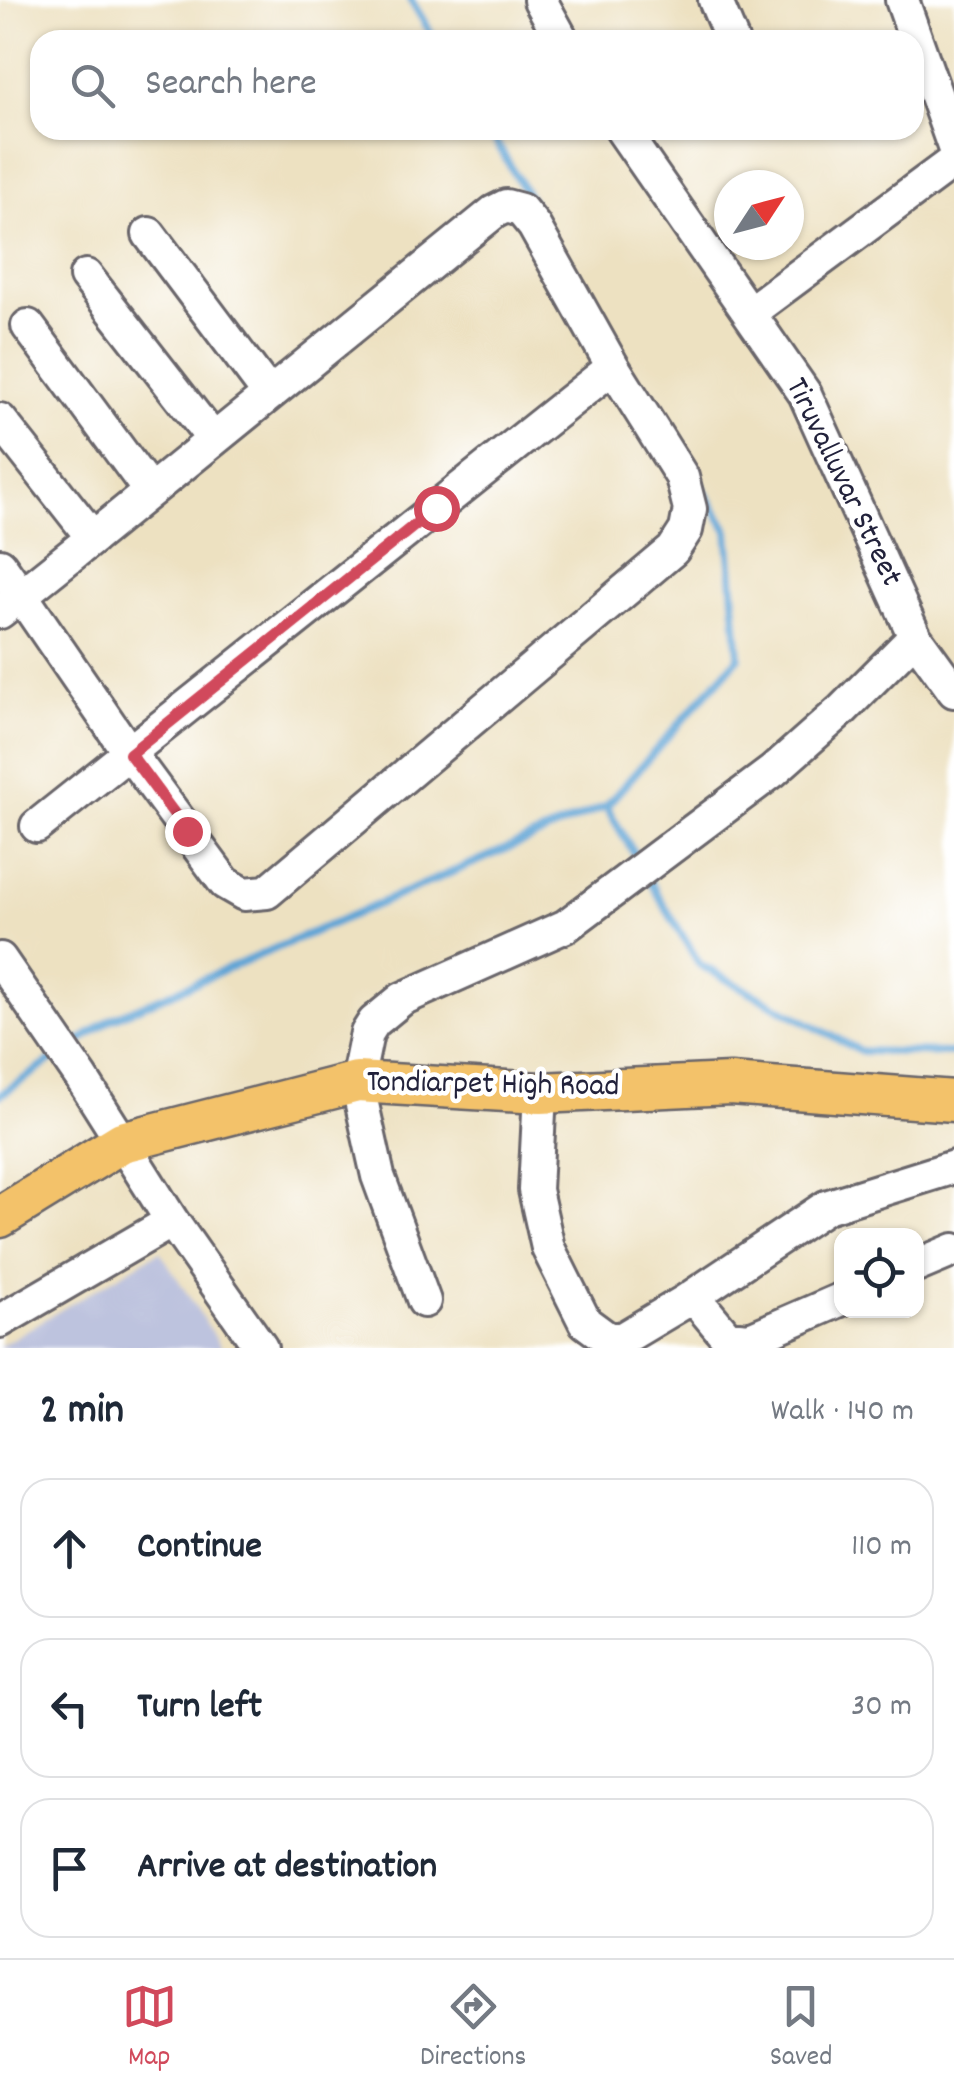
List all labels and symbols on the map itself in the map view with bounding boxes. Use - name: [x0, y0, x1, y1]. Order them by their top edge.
- north arrow: [714, 170, 804, 260]
- street label: Tiruvalluvar Street: [772, 371, 913, 595]
- route start: [414, 486, 460, 532]
- route end: [165, 809, 211, 855]
- street label: Tondiarpet High Road: [366, 1061, 620, 1111]

